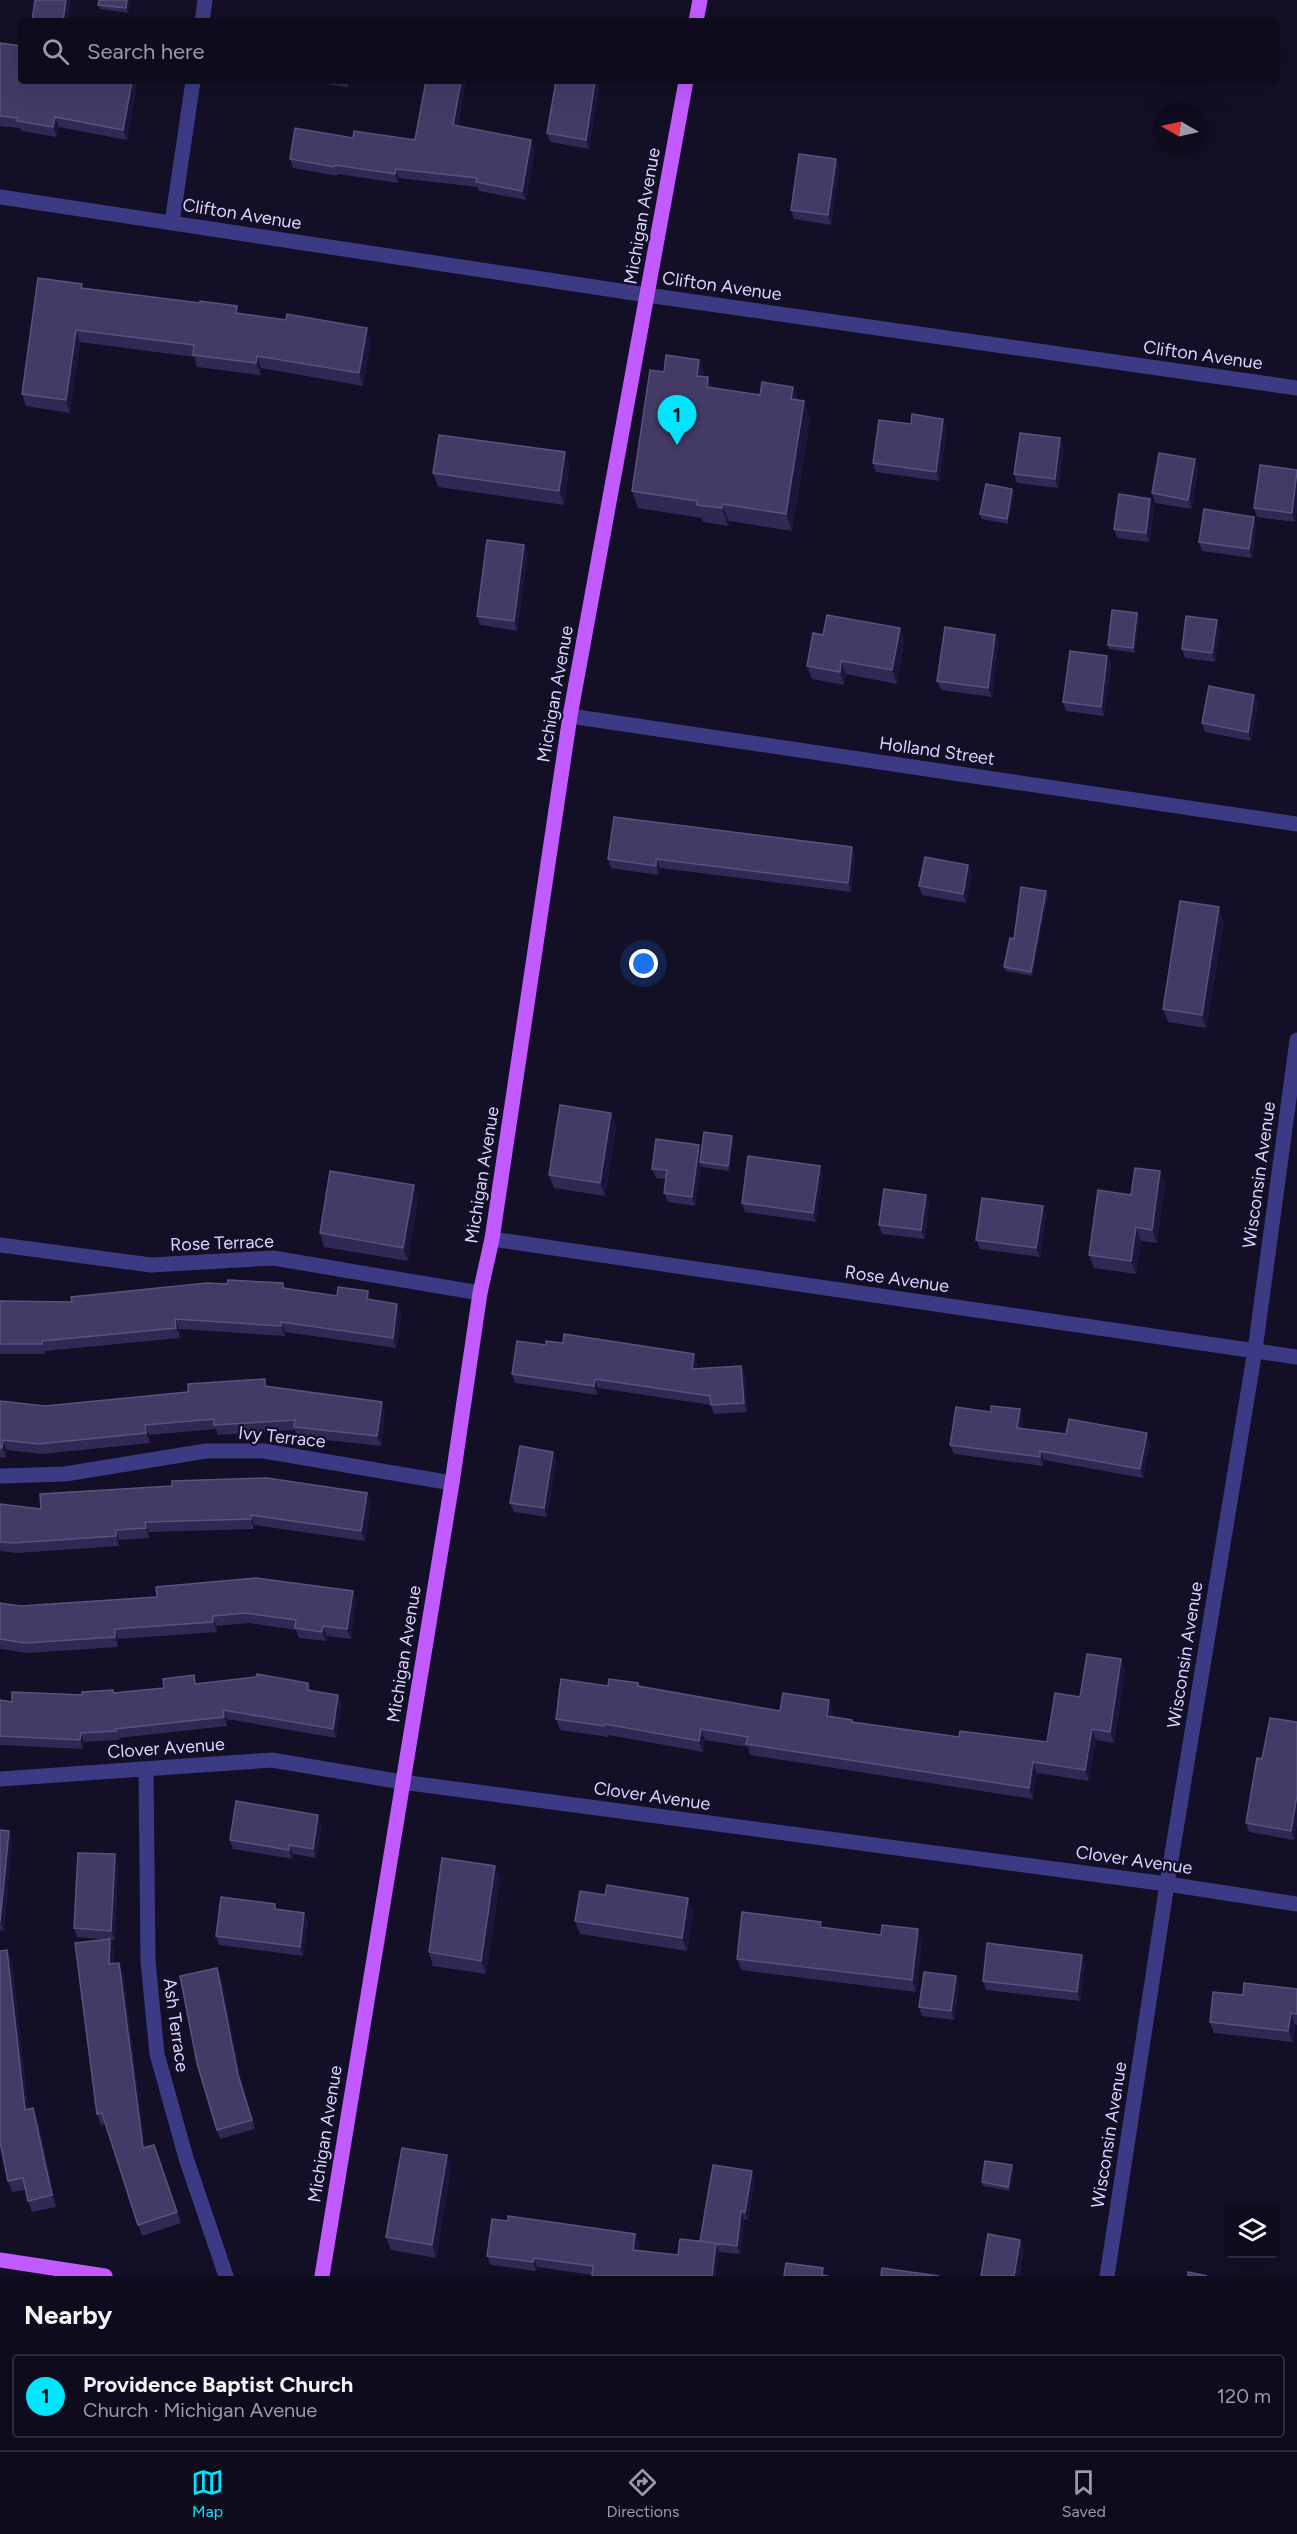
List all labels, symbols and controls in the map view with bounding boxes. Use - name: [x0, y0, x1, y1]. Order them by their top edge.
- search box: [18, 18, 1279, 84]
- icon: search: [39, 35, 72, 68]
- text: Search here: [87, 38, 205, 65]
- north arrow: [1153, 102, 1207, 156]
- street label: Michigan Avenue: [619, 146, 665, 286]
- street label: Clifton Avenue: [181, 194, 303, 234]
- street label: Clifton Avenue: [661, 267, 783, 305]
- street label: Clifton Avenue: [1142, 336, 1264, 374]
- pin: 1: [658, 396, 696, 445]
- street label: Michigan Avenue: [532, 624, 578, 764]
- street label: Holland Street: [878, 732, 996, 770]
- your location: [629, 949, 658, 978]
- street label: Wisconsin Avenue: [1238, 1100, 1280, 1250]
- street label: Michigan Avenue: [460, 1105, 504, 1245]
- street label: Rose Terrace: [170, 1230, 274, 1256]
- street label: Rose Avenue: [843, 1261, 951, 1297]
- street label: Ivy Terrace: [237, 1421, 327, 1453]
- street label: Wisconsin Avenue: [1163, 1580, 1207, 1730]
- street label: Michigan Avenue: [382, 1584, 426, 1724]
- street label: Clover Avenue: [107, 1733, 226, 1763]
- street label: Clover Avenue: [592, 1777, 712, 1815]
- street label: Clover Avenue: [1074, 1841, 1194, 1879]
- street label: Ash Terrace: [159, 1977, 194, 2074]
- street label: Wisconsin Avenue: [1087, 2060, 1131, 2210]
- street label: Michigan Avenue: [303, 2064, 347, 2204]
- map controls: [1225, 2204, 1279, 2258]
- button: layers: [1225, 2204, 1279, 2258]
- text: Nearby: [24, 2299, 112, 2331]
- text: Providence Baptist Church: [83, 2371, 353, 2398]
- text: 1: [41, 2384, 50, 2408]
- text: 120 m: [1217, 2384, 1271, 2408]
- text: Church · Michigan Avenue: [83, 2398, 317, 2422]
- tab: Map: [191, 2466, 224, 2521]
- tab: Directions: [606, 2466, 679, 2521]
- tab: Saved: [1062, 2466, 1106, 2521]

